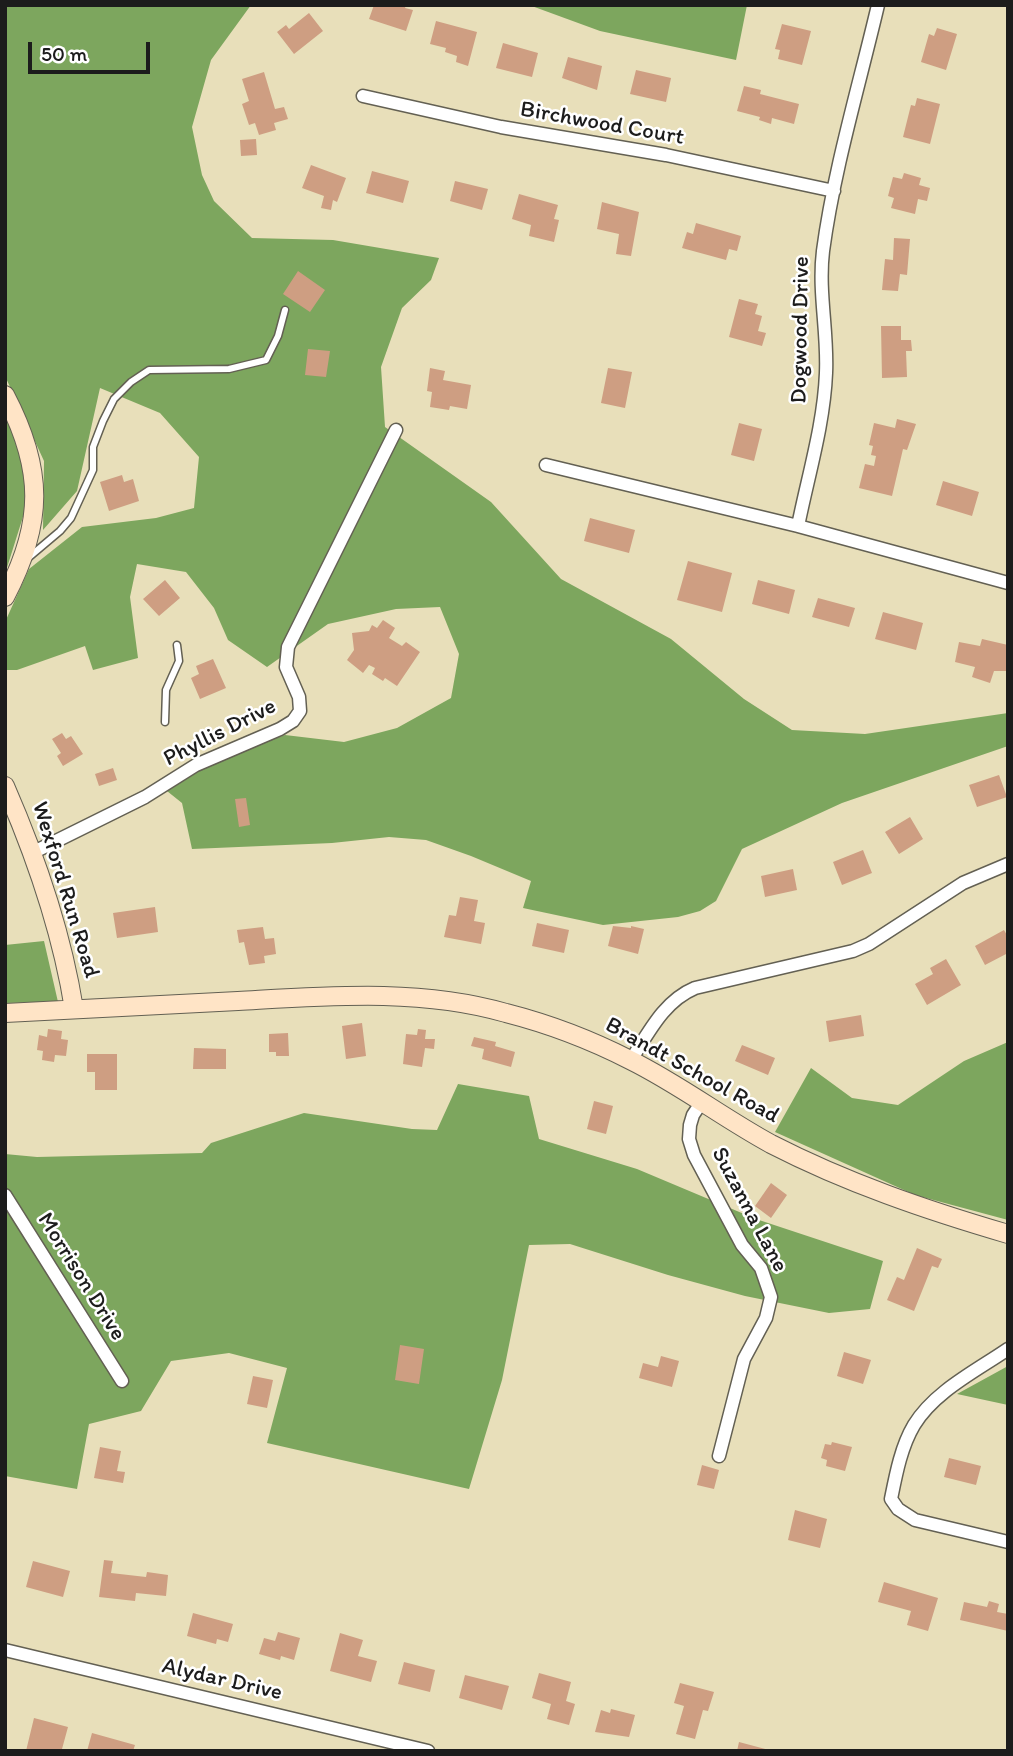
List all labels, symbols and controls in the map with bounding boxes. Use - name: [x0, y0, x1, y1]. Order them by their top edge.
- scale bar: [32, 28, 154, 72]
- text: 50 m: [41, 41, 87, 66]
- street label: Birchwood Court: [518, 96, 686, 152]
- street label: Dogwood Drive: [786, 256, 816, 404]
- street label: Phyllis Drive: [159, 693, 281, 773]
- street label: Wexford Run Road: [25, 799, 105, 981]
- street label: Brandt School Road: [600, 1012, 784, 1130]
- street label: Suzanna Lane: [705, 1143, 793, 1277]
- street label: Morrison Drive: [31, 1208, 131, 1346]
- street label: Alydar Drive: [159, 1653, 285, 1707]

